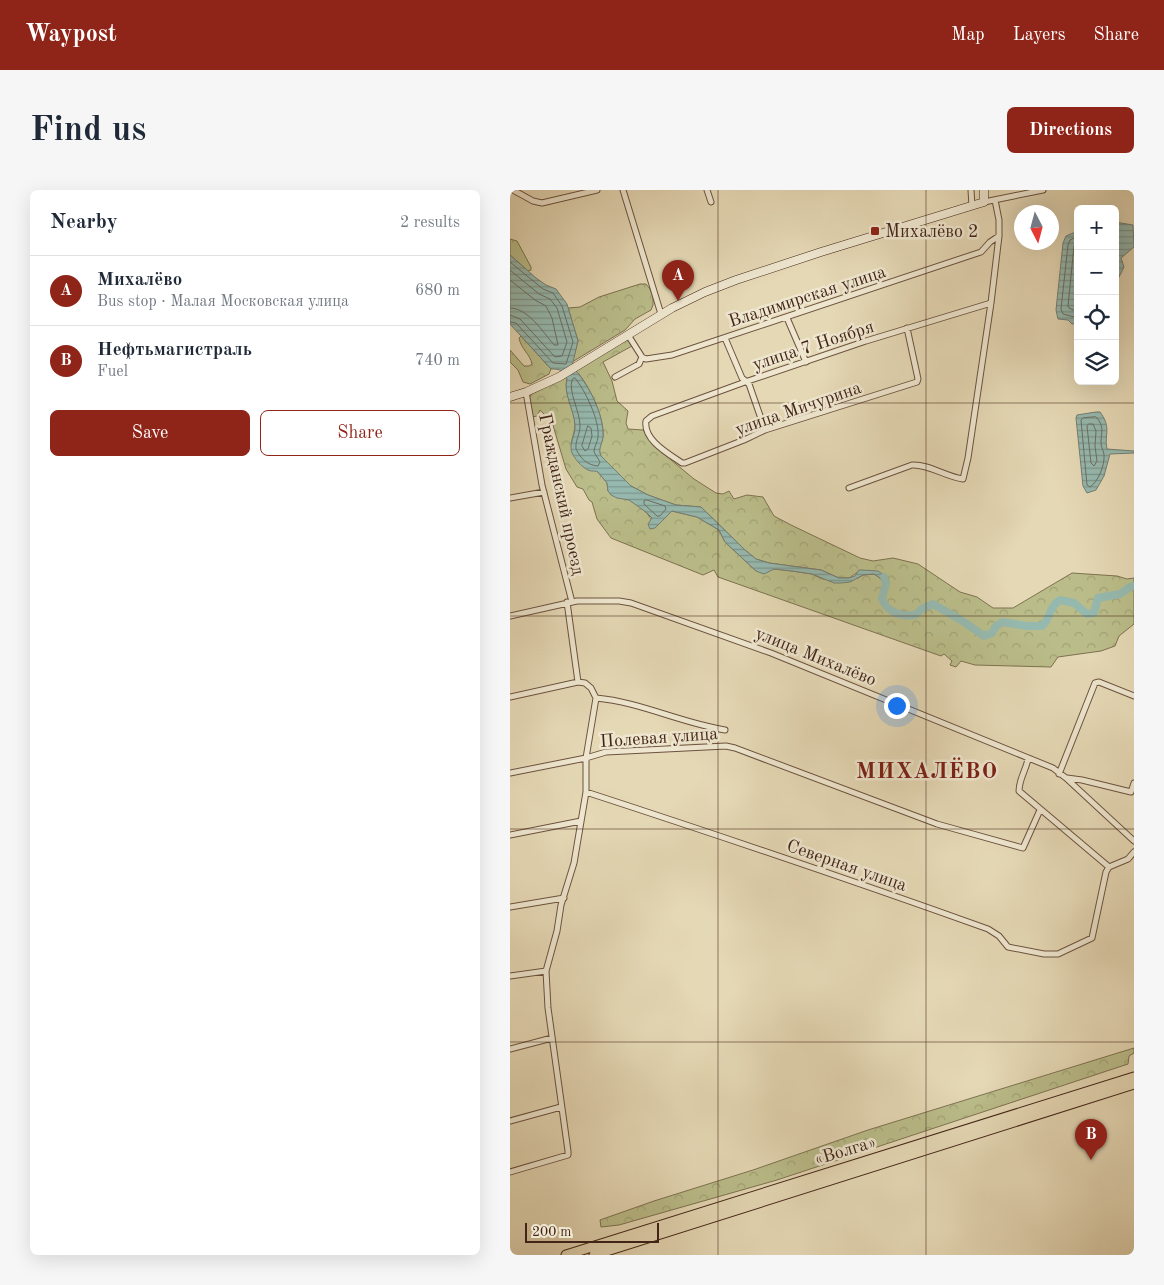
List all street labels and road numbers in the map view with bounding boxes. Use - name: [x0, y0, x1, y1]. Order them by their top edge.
- street label: Владимирская улица: [726, 263, 888, 331]
- street label: улица 7 Ноября: [750, 318, 876, 374]
- street label: улица Мичурина: [733, 379, 864, 439]
- street label: Гражданский проезд: [535, 412, 587, 577]
- street label: улица Михалёво: [752, 624, 879, 689]
- street label: Полевая улица: [599, 725, 719, 751]
- street label: Северная улица: [784, 837, 909, 895]
- street label: «Волга»: [812, 1133, 878, 1169]

